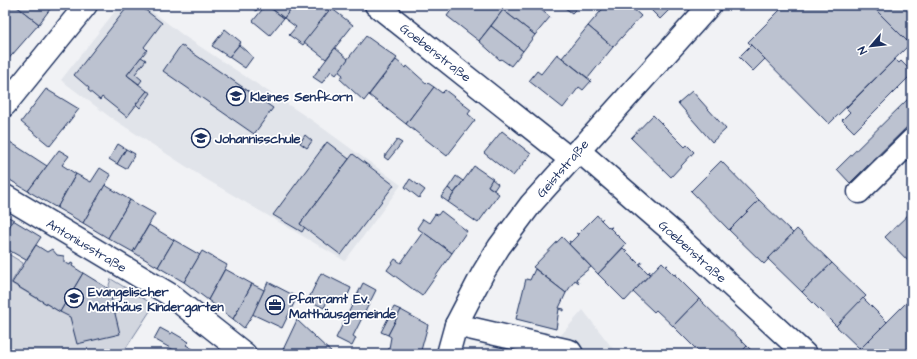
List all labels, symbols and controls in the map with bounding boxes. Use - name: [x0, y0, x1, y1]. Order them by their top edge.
- street label: Goebenstraße: [396, 19, 475, 86]
- north arrow: [851, 26, 891, 66]
- text: N: [854, 44, 871, 57]
- school or university icon: Kleines Senfkorn: [225, 85, 247, 107]
- place label: Kleines Senfkorn: [250, 88, 353, 106]
- school or university icon: Johannisschule: [190, 127, 212, 149]
- place label: Johannisschule: [214, 130, 301, 148]
- street label: Geiststraße: [532, 136, 593, 202]
- street label: Antoniusstraße: [43, 215, 130, 277]
- street label: Goebenstraße: [654, 216, 730, 287]
- place label: Evangelischer Matthäus Kindergarten: [88, 283, 224, 318]
- school or university icon: Evangelischer Matthäus Kindergarten: [63, 287, 85, 309]
- place label: Pfarramt Ev. Matthäusgemeinde: [289, 290, 396, 325]
- office icon: Pfarramt Ev. Matthäusgemeinde: [264, 294, 286, 316]

